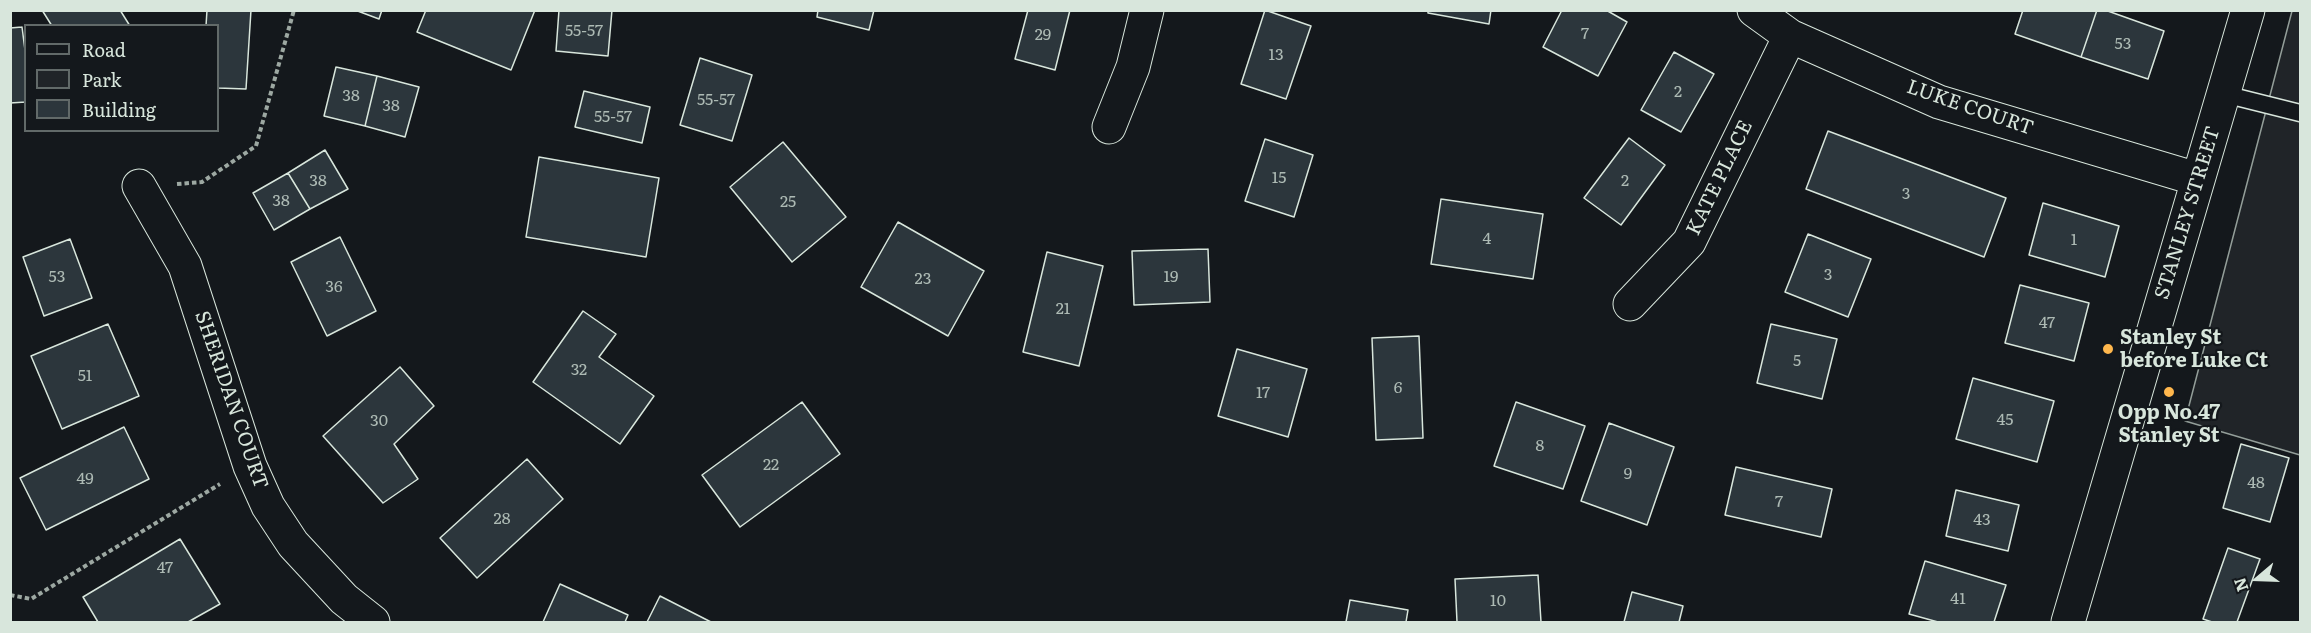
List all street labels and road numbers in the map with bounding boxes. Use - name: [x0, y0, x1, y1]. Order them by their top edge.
- street label: LUKE COURT: [1903, 75, 2037, 141]
- street label: KATE PLACE: [1682, 117, 1758, 239]
- street label: STANLEY STREET: [2150, 124, 2226, 302]
- street label: SHERIDAN COURT: [189, 308, 273, 492]

